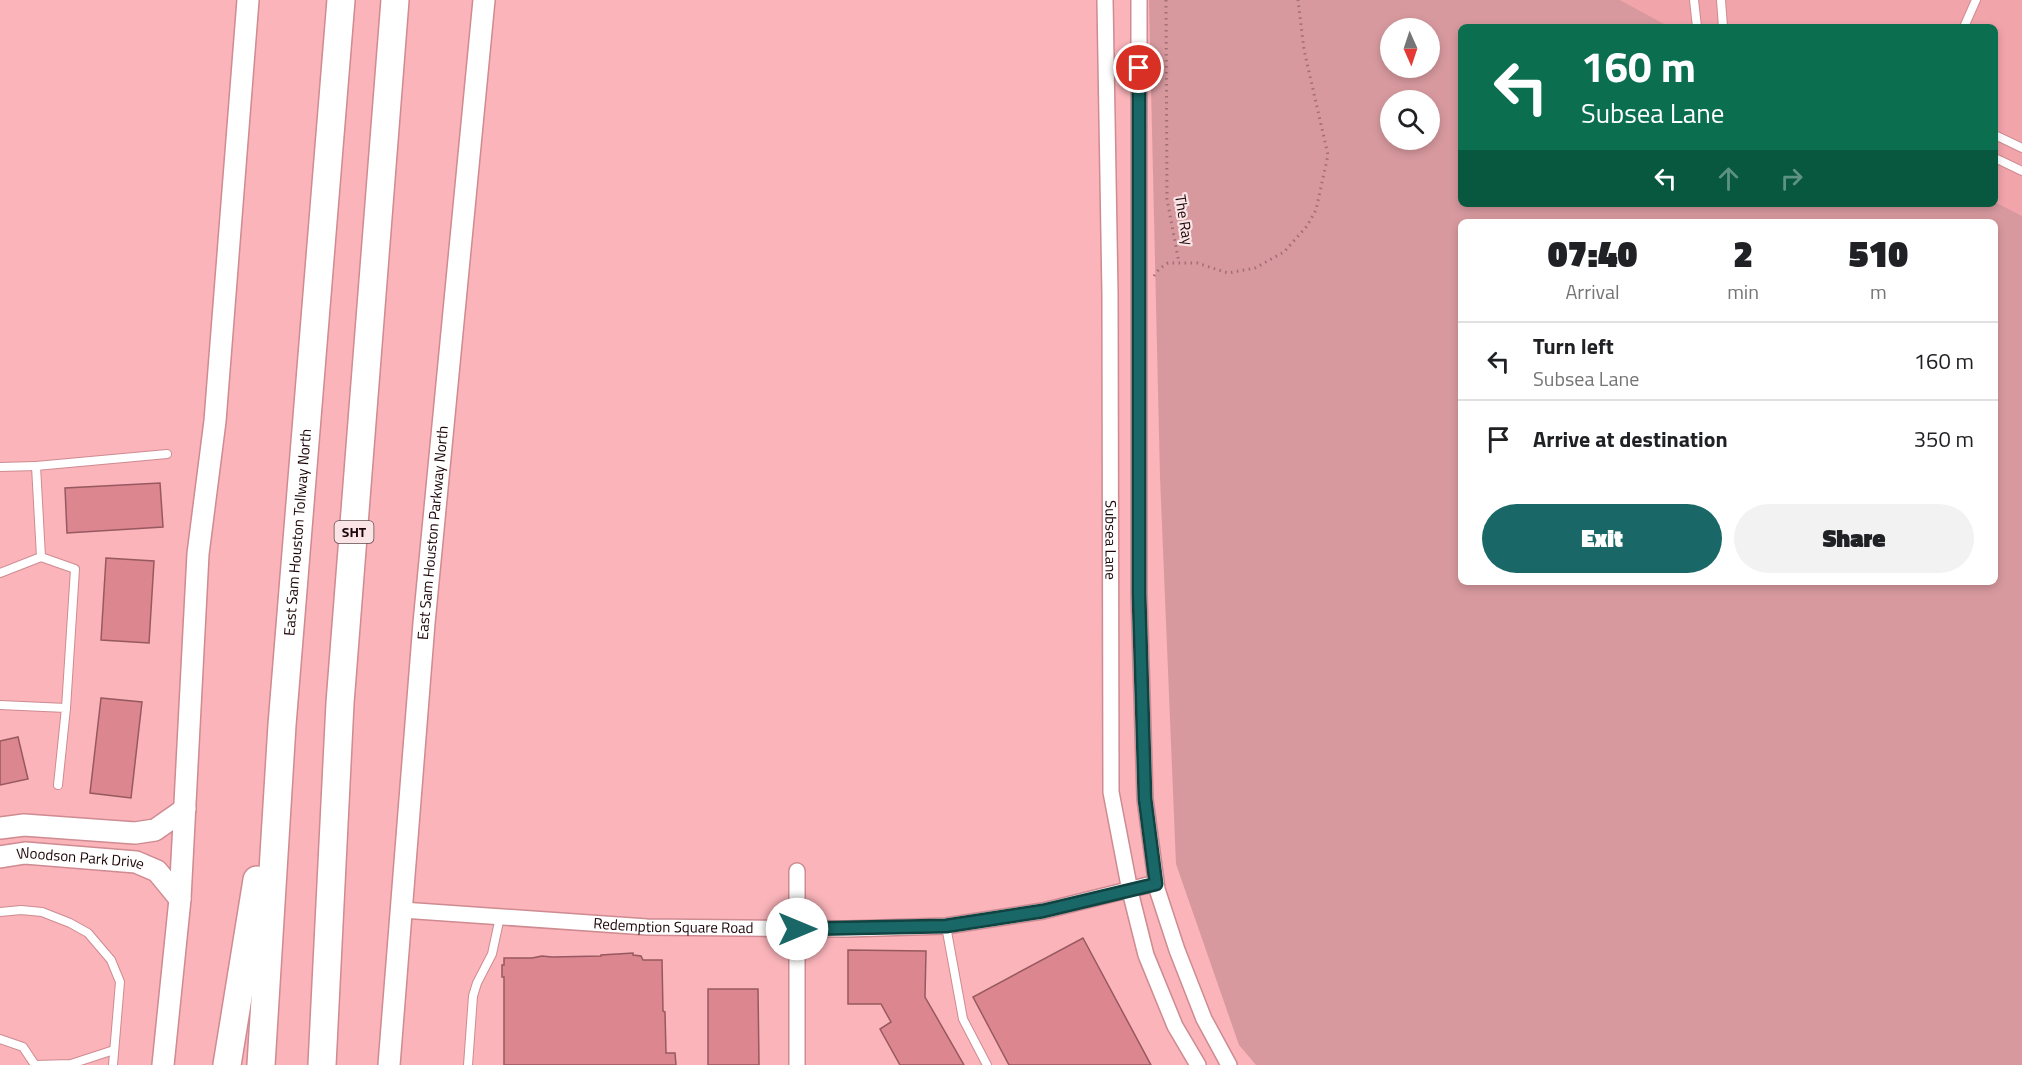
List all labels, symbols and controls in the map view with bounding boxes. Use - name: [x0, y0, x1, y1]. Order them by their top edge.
- north arrow: [1380, 18, 1440, 78]
- map controls: [1380, 18, 1440, 150]
- text: 160 m: [1581, 34, 1696, 98]
- pin: [1113, 42, 1164, 93]
- icon: left: [1482, 48, 1560, 126]
- icon: arrive: [1122, 51, 1155, 84]
- button: search: [1380, 90, 1440, 150]
- text: Subsea Lane: [1581, 92, 1724, 133]
- icon: left: [1649, 162, 1682, 195]
- icon: ahead: [1712, 162, 1745, 195]
- icon: right: [1775, 162, 1808, 195]
- street label: The Ray: [1169, 193, 1200, 247]
- text: 07:40: [1548, 226, 1637, 281]
- text: 2: [1733, 226, 1753, 281]
- text: 510: [1849, 226, 1908, 281]
- text: Arrival: [1565, 276, 1620, 307]
- text: min: [1727, 276, 1759, 307]
- text: m: [1870, 276, 1887, 307]
- text: Turn left: [1533, 329, 1614, 363]
- text: 160 m: [1914, 344, 1974, 378]
- icon: left: [1482, 345, 1515, 378]
- text: Subsea Lane: [1533, 363, 1639, 394]
- text: Arrive at destination: [1533, 422, 1728, 456]
- text: 350 m: [1914, 422, 1974, 456]
- icon: arrive: [1482, 423, 1515, 456]
- street label: East Sam Houston Parkway North: [411, 425, 454, 641]
- street label: East Sam Houston Tollway North: [277, 428, 317, 637]
- street label: Subsea Lane: [1099, 500, 1123, 580]
- button: Exit: [1482, 504, 1722, 573]
- button: Share: [1734, 504, 1974, 573]
- road number: SHT: [334, 521, 374, 543]
- street label: Woodson Park Drive: [15, 840, 148, 875]
- position arrow: [765, 897, 829, 961]
- street label: Redemption Square Road: [593, 911, 754, 939]

